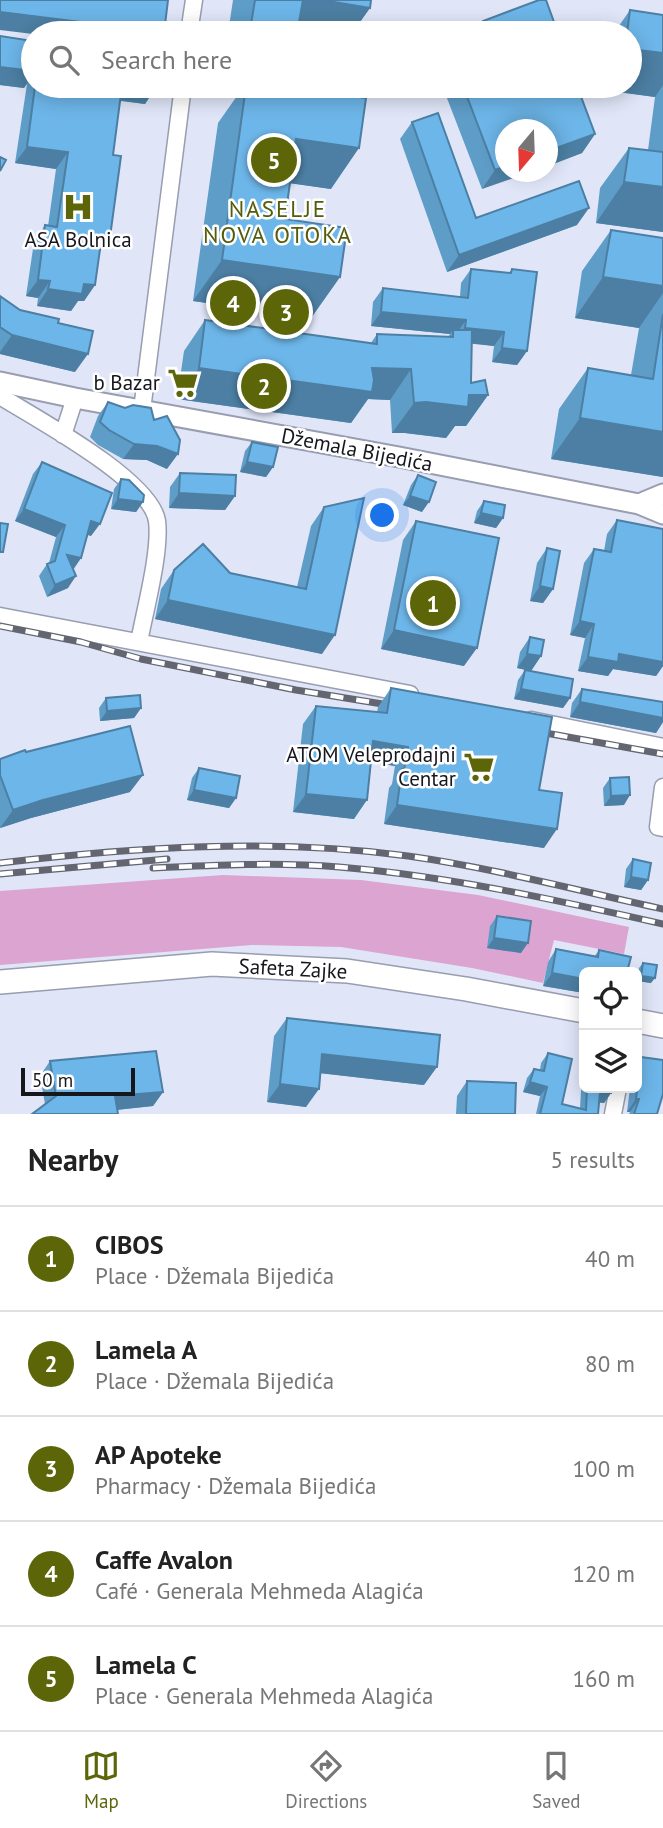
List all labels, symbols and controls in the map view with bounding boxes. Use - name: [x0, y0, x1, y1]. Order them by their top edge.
- search box: [21, 21, 642, 98]
- icon: search: [45, 41, 83, 79]
- text: Search here: [101, 43, 232, 76]
- north arrow: [495, 119, 558, 182]
- pin: 5: [251, 134, 297, 186]
- hospital icon: ASA Bolnica: [61, 190, 95, 224]
- district label: NASELJE NOVA OTOKA: [203, 194, 353, 249]
- place label: ASA Bolnica: [24, 226, 132, 253]
- pin: 4: [210, 277, 256, 329]
- pin: 3: [263, 286, 309, 338]
- pin: 2: [241, 360, 287, 412]
- supermarket icon: b Bazar: [166, 366, 200, 400]
- place label: b Bazar: [93, 369, 160, 396]
- street label: Džemala Bijedića: [279, 422, 435, 477]
- your location: [365, 498, 399, 532]
- pin: 1: [410, 577, 456, 629]
- place label: ATOM Veleprodajni Centar: [286, 741, 456, 792]
- supermarket icon: ATOM Veleprodajni Centar: [462, 750, 496, 784]
- street label: Safeta Zajke: [238, 952, 348, 985]
- map controls: [579, 967, 642, 1093]
- button: locate: [579, 967, 642, 1030]
- button: layers: [579, 1030, 642, 1093]
- scale bar: [21, 1065, 135, 1097]
- text: 50 m: [32, 1068, 73, 1092]
- text: Nearby: [28, 1140, 118, 1179]
- text: 5 results: [551, 1145, 635, 1174]
- text: CIBOS: [95, 1228, 164, 1261]
- text: 1: [44, 1244, 58, 1273]
- text: 40 m: [585, 1244, 635, 1273]
- text: Place · Džemala Bijedića: [95, 1261, 334, 1290]
- text: Lamela A: [95, 1333, 197, 1366]
- text: 2: [44, 1349, 58, 1378]
- text: 80 m: [585, 1349, 635, 1378]
- text: Place · Džemala Bijedića: [95, 1366, 334, 1395]
- text: AP Apoteke: [95, 1438, 222, 1471]
- text: 3: [44, 1454, 58, 1483]
- text: 100 m: [573, 1454, 635, 1483]
- text: Pharmacy · Džemala Bijedića: [95, 1471, 376, 1500]
- text: Caffe Avalon: [95, 1543, 233, 1576]
- text: 4: [44, 1559, 58, 1588]
- text: 120 m: [573, 1559, 635, 1588]
- text: Café · Generala Mehmeda Alagića: [95, 1576, 424, 1605]
- text: Lamela C: [95, 1648, 197, 1681]
- text: 5: [44, 1664, 58, 1693]
- text: 160 m: [573, 1664, 635, 1693]
- text: Place · Generala Mehmeda Alagića: [95, 1681, 433, 1710]
- tab: Map: [82, 1747, 120, 1813]
- tab: Directions: [285, 1747, 367, 1813]
- tab: Saved: [532, 1747, 581, 1813]

